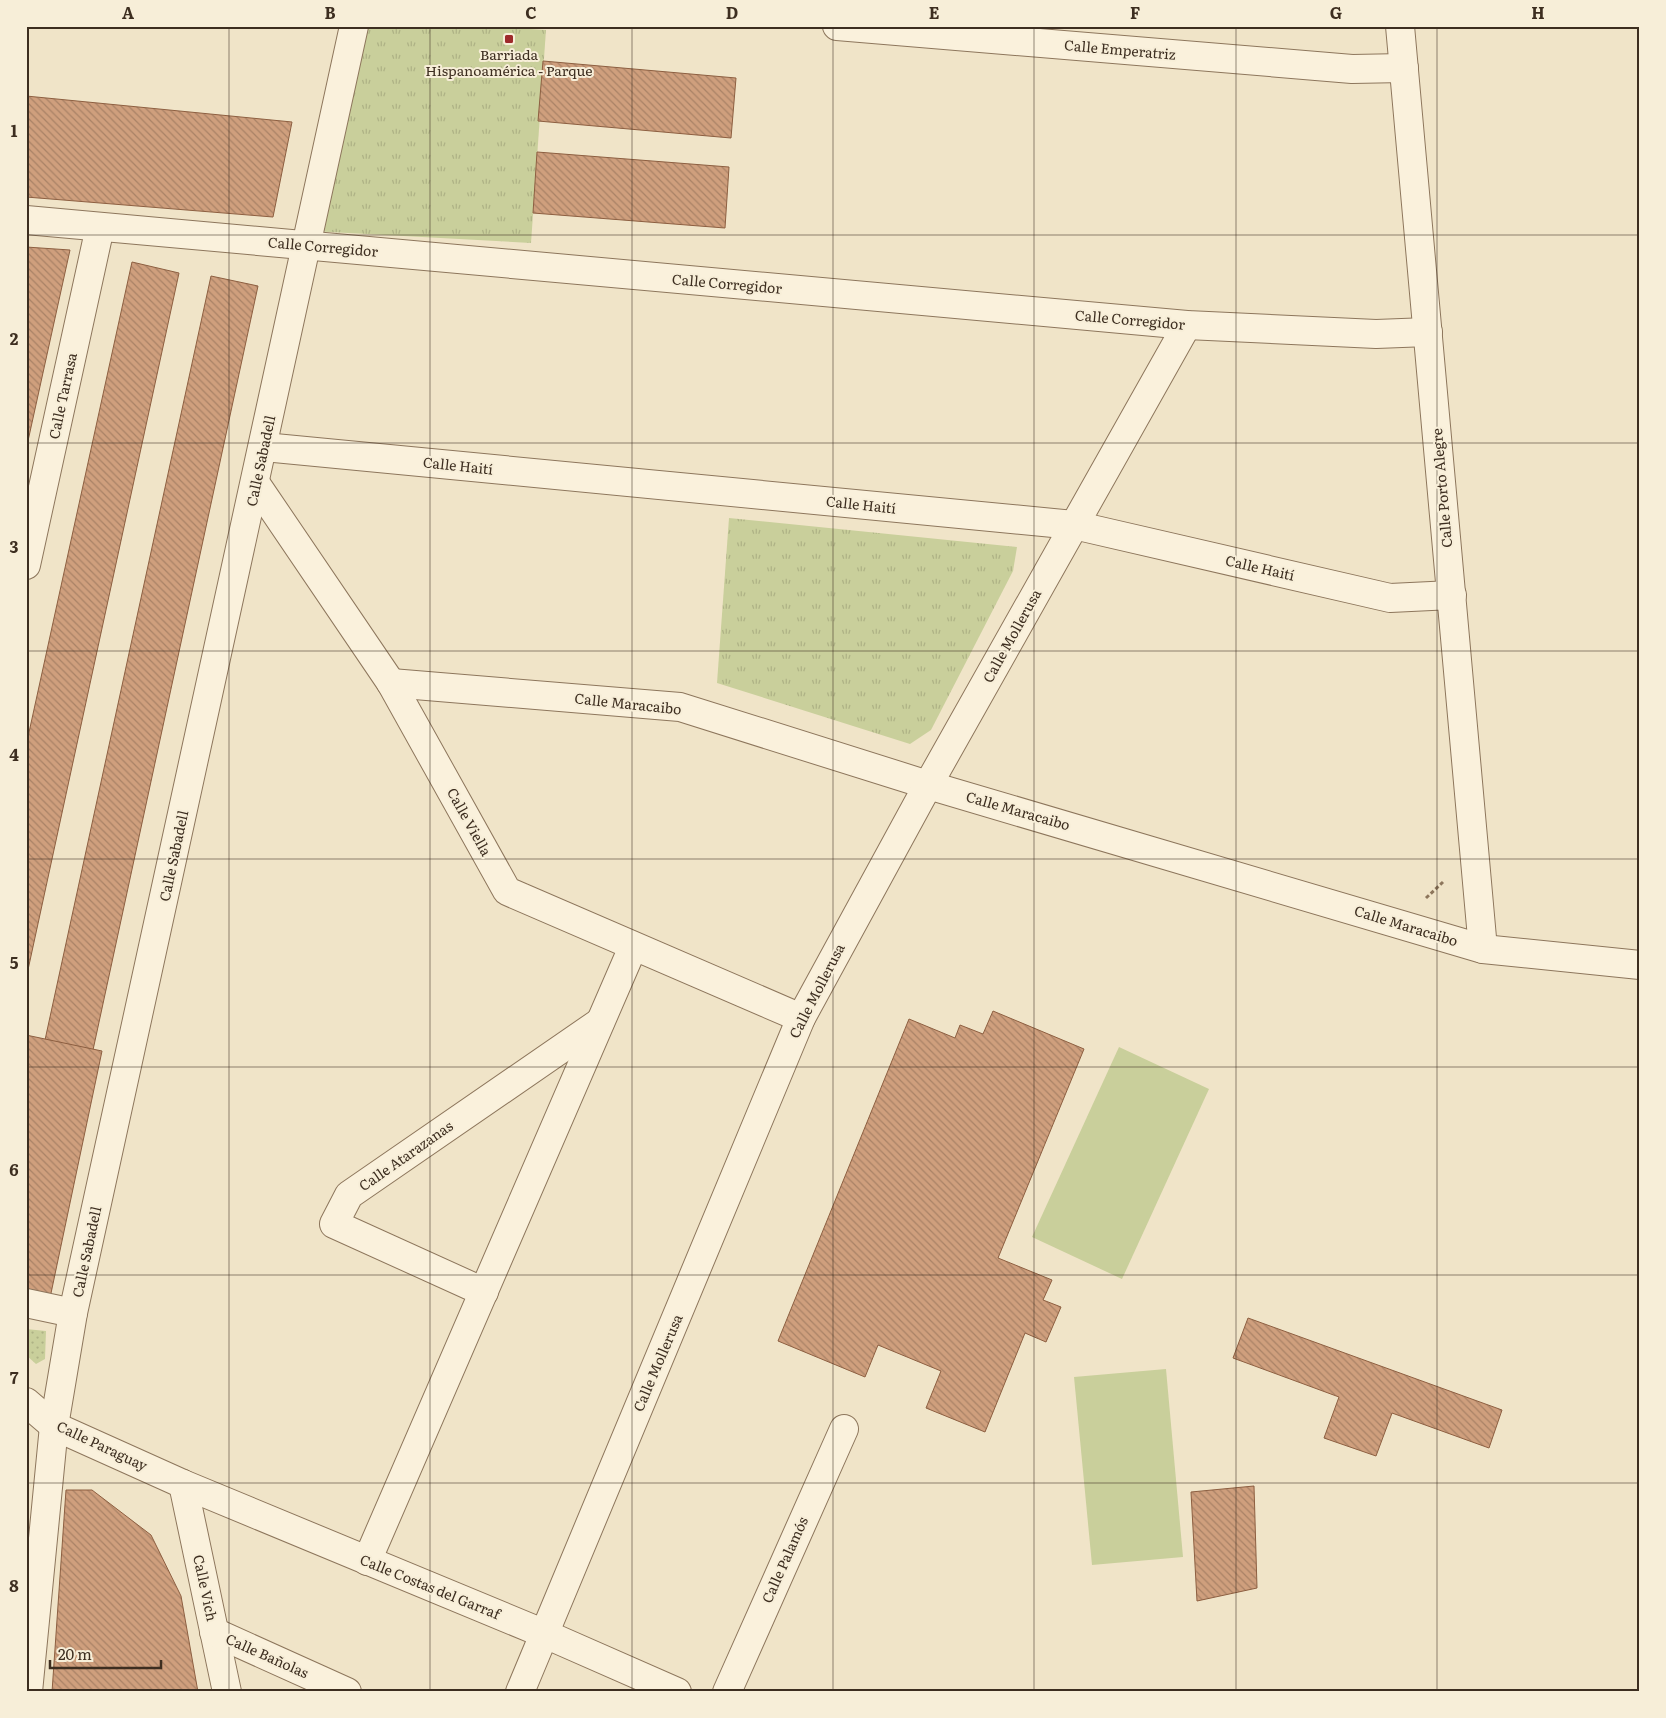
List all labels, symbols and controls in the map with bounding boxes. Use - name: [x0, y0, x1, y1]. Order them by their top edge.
- text: A: [122, 0, 134, 24]
- text: B: [324, 0, 336, 24]
- text: C: [525, 0, 537, 24]
- text: D: [726, 0, 738, 24]
- text: E: [929, 0, 940, 24]
- text: F: [1130, 0, 1140, 24]
- text: G: [1330, 0, 1342, 24]
- text: H: [1531, 0, 1545, 24]
- marker: Barriada Hispanoamérica - Parque: [503, 33, 515, 45]
- street label: Calle Emperatriz: [1064, 34, 1177, 64]
- place label: Barriada Hispanoamérica - Parque: [425, 44, 593, 80]
- text: 1: [11, 118, 18, 142]
- street label: Calle Corregidor: [267, 231, 379, 261]
- street label: Calle Corregidor: [671, 268, 783, 298]
- street label: Calle Corregidor: [1074, 304, 1186, 334]
- text: 2: [10, 326, 19, 350]
- street label: Calle Tarrasa: [43, 350, 81, 441]
- street label: Calle Sabadell: [241, 413, 280, 508]
- street label: Calle Porto Alegre: [1426, 428, 1456, 549]
- street label: Calle Haití: [422, 451, 494, 479]
- street label: Calle Haití: [825, 490, 897, 518]
- text: 3: [10, 534, 19, 558]
- street label: Calle Haití: [1224, 549, 1297, 585]
- street label: Calle Mollerusa: [977, 585, 1045, 686]
- street label: Calle Maracaibo: [574, 687, 683, 719]
- text: 4: [9, 742, 19, 766]
- street label: Calle Viella: [443, 784, 497, 860]
- street label: Calle Maracaibo: [964, 786, 1073, 834]
- street label: Calle Sabadell: [154, 808, 193, 903]
- street label: Calle Maracaibo: [1352, 900, 1461, 950]
- street label: Calle Mollerusa: [784, 939, 849, 1041]
- text: 5: [10, 950, 19, 974]
- street label: Calle Atarazanas: [354, 1115, 456, 1195]
- text: 6: [9, 1157, 19, 1181]
- street label: Calle Sabadell: [67, 1204, 106, 1299]
- street label: Calle Mollerusa: [628, 1310, 687, 1414]
- text: 7: [10, 1365, 19, 1389]
- street label: Calle Paraguay: [54, 1415, 152, 1475]
- street label: Calle Palamós: [756, 1513, 812, 1606]
- street label: Calle Costas del Garraf: [357, 1549, 505, 1624]
- street label: Calle Vich: [189, 1553, 223, 1623]
- text: 8: [9, 1573, 19, 1597]
- street label: Calle Bañolas: [223, 1628, 312, 1682]
- scale bar: [50, 1638, 161, 1670]
- text: 20 m: [58, 1642, 92, 1665]

